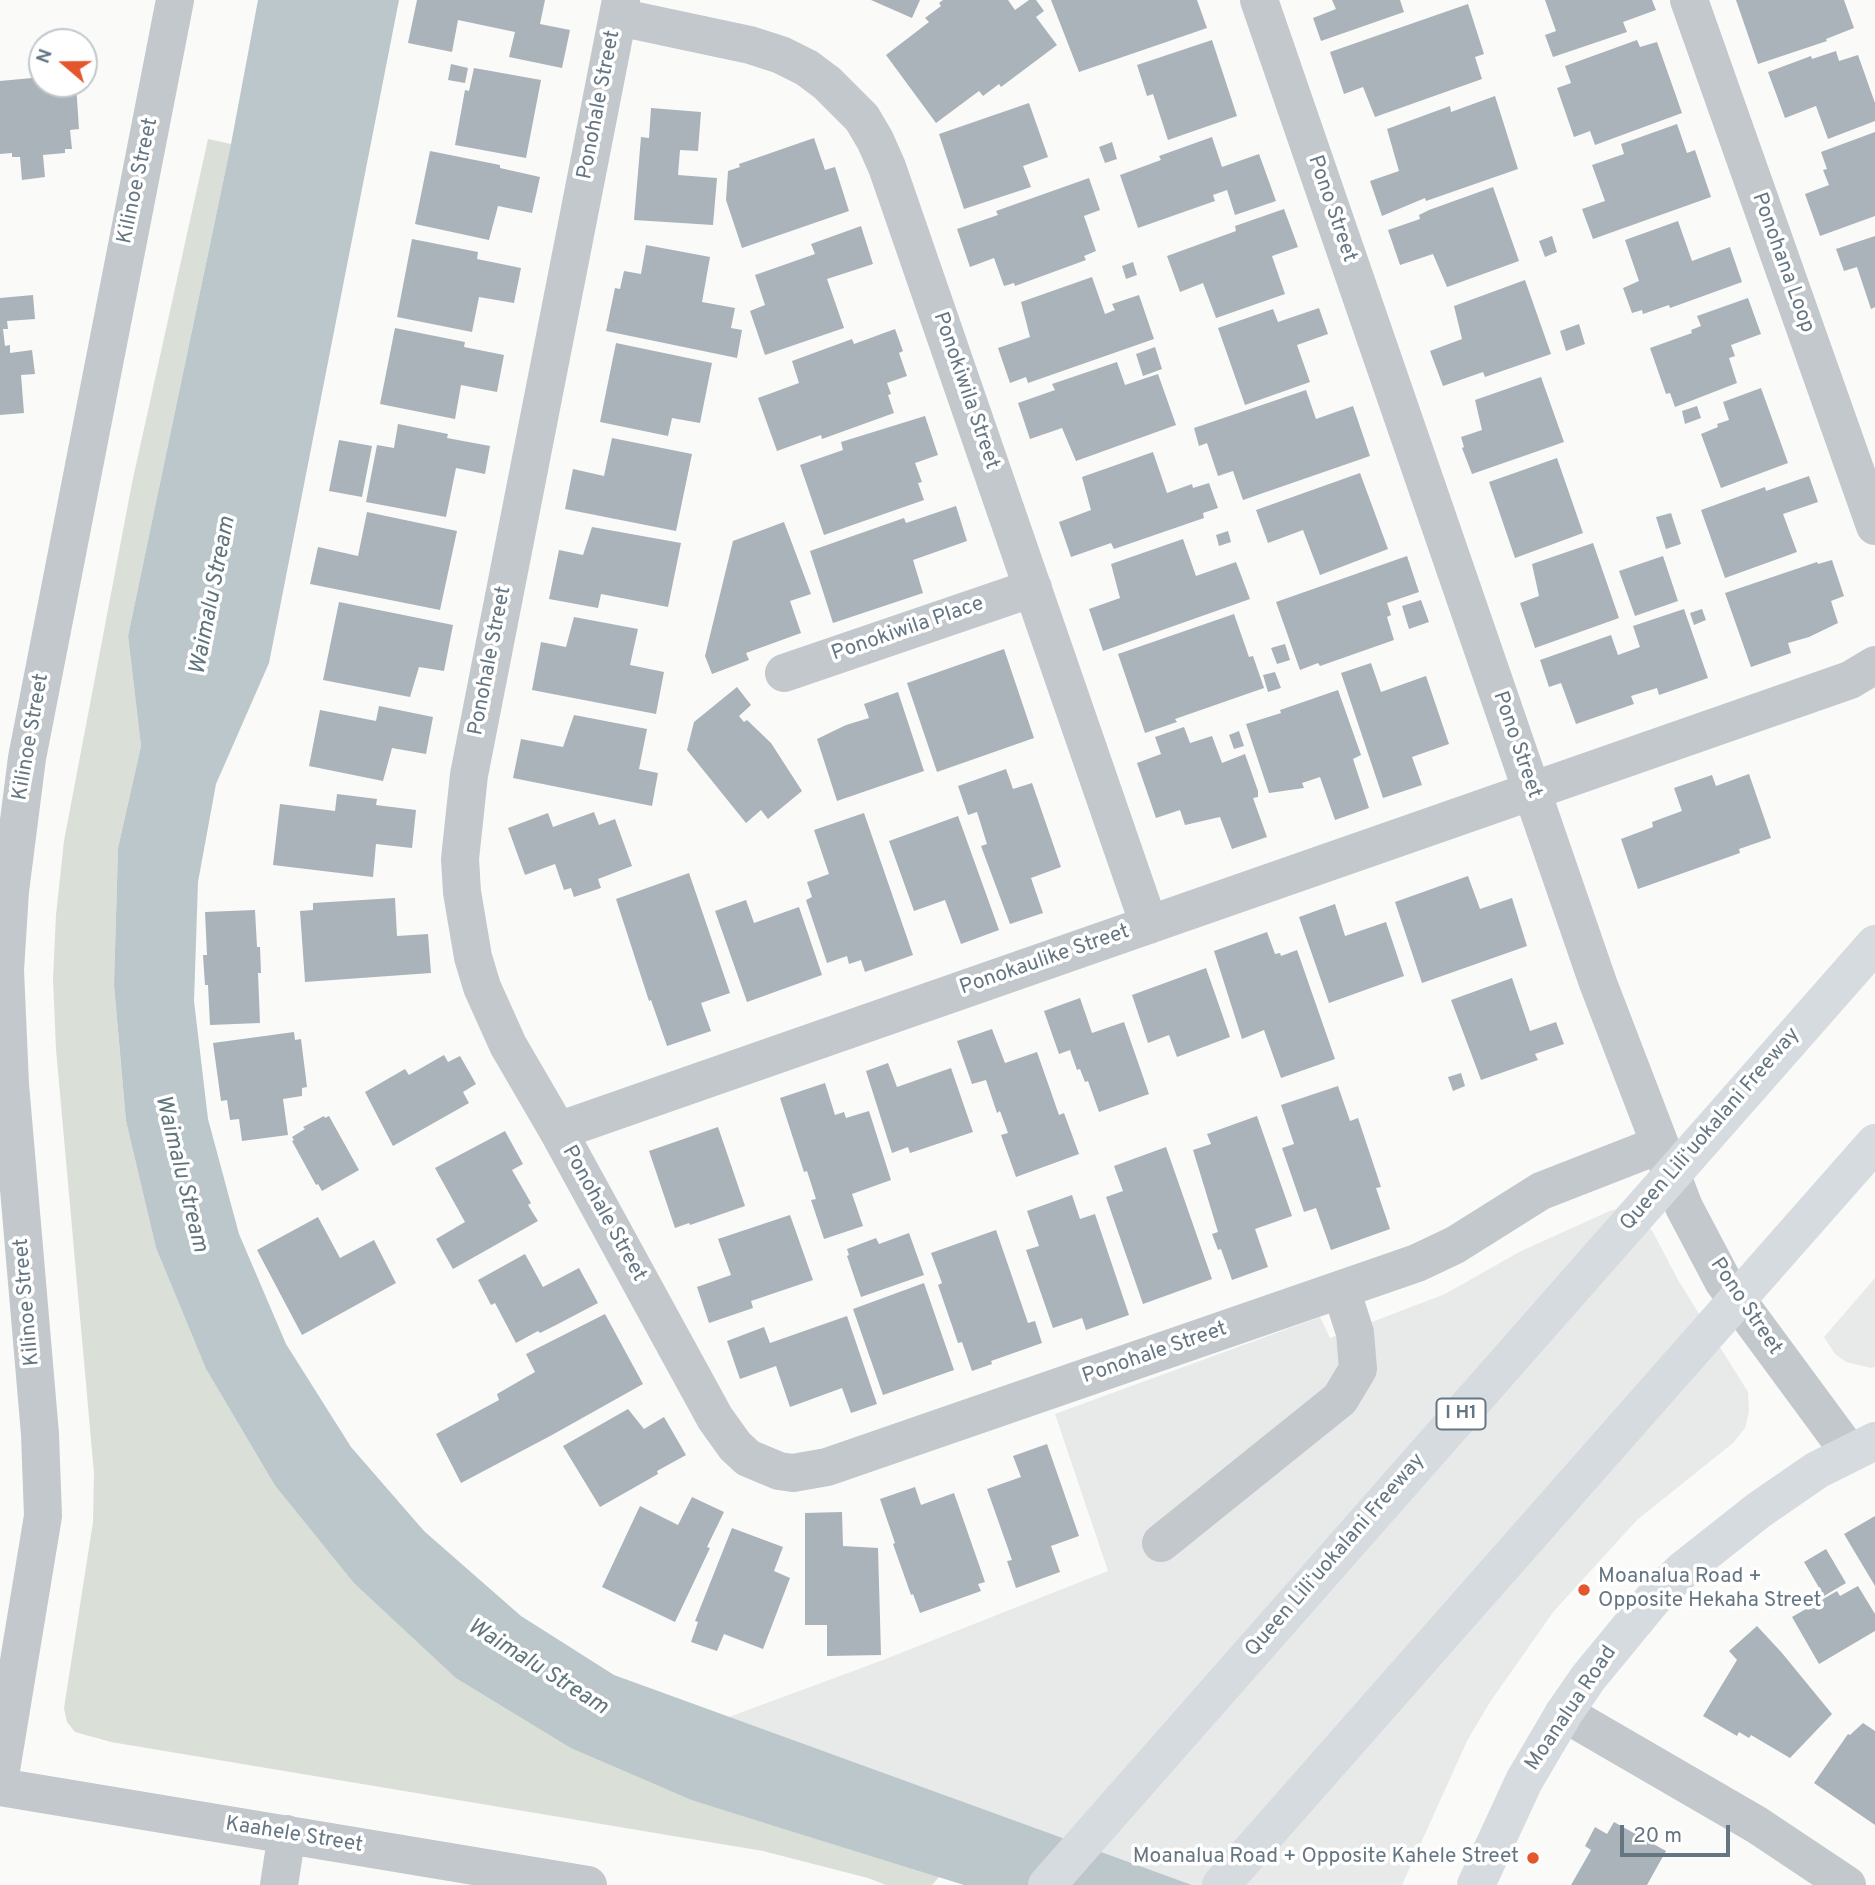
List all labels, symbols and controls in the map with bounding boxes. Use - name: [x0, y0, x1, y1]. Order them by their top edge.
- north arrow: [28, 28, 98, 98]
- street label: Ponohale Street: [573, 28, 627, 182]
- text: N: [32, 46, 59, 67]
- street label: Kilinoe Street: [113, 116, 165, 246]
- street label: Pono Street: [1301, 152, 1361, 266]
- street label: Ponohana Loop: [1745, 190, 1819, 336]
- street label: Ponokiwila Street: [926, 309, 1004, 473]
- water label: Waimalu Stream: [185, 514, 243, 678]
- street label: Ponohale Street: [464, 584, 518, 738]
- street label: Ponokiwila Place: [829, 592, 987, 668]
- street label: Kilinoe Street: [8, 672, 56, 802]
- street label: Pono Street: [1486, 688, 1546, 802]
- street label: Ponokaulike Street: [957, 920, 1133, 1002]
- street label: Queen Liliʻuokalani Freeway: [1616, 1023, 1806, 1237]
- water label: Waimalu Stream: [147, 1093, 213, 1255]
- street label: Ponohale Street: [555, 1142, 651, 1286]
- street label: Kilinoe Street: [10, 1237, 46, 1367]
- street label: Pono Street: [1703, 1254, 1787, 1360]
- street label: Ponohale Street: [1079, 1317, 1231, 1391]
- road number: I H1: [1436, 1398, 1486, 1430]
- street label: Queen Liliʻuokalani Freeway: [1241, 1449, 1431, 1663]
- place label: Moanalua Road + Opposite Hekaha Street: [1598, 1565, 1821, 1615]
- marker: Moanalua Road + Opposite Hekaha Street: [1576, 1582, 1592, 1598]
- water label: Waimalu Stream: [462, 1614, 612, 1722]
- street label: Moanalua Road: [1521, 1642, 1623, 1776]
- scale bar: [1623, 1812, 1733, 1856]
- street label: Kaahele Street: [224, 1813, 364, 1859]
- text: 20 m: [1633, 1823, 1682, 1850]
- place label: Moanalua Road + Opposite Kahele Street: [1133, 1845, 1519, 1871]
- marker: Moanalua Road + Opposite Kahele Street: [1525, 1850, 1541, 1866]

